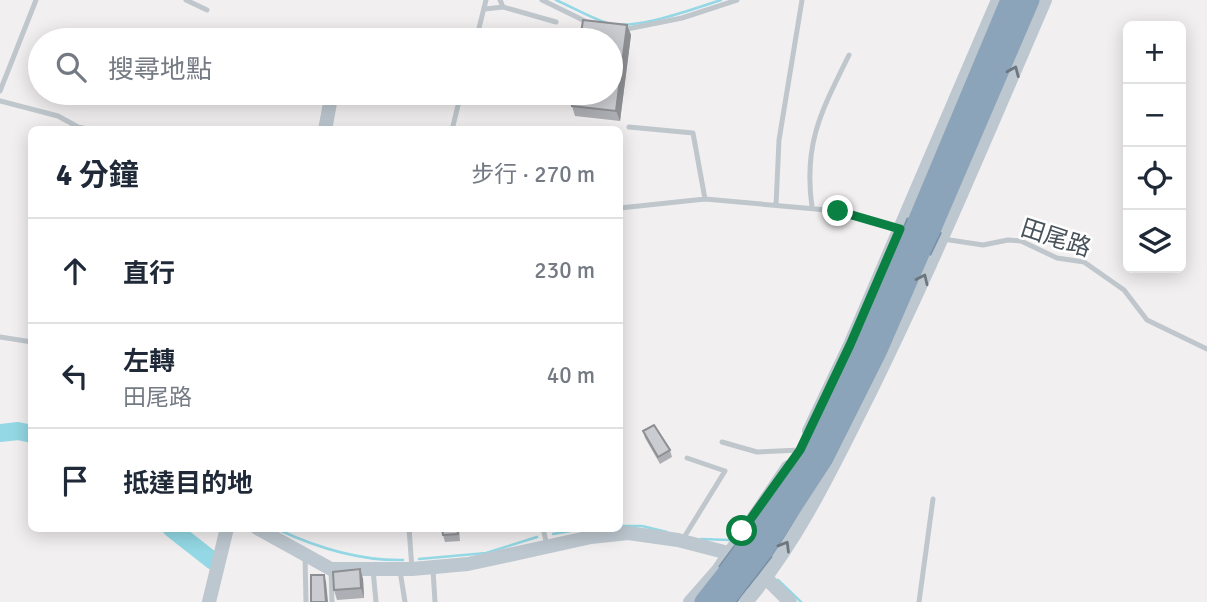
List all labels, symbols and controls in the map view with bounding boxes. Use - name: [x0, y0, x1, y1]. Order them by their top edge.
- map controls: [1123, 21, 1186, 273]
- button: +: [1123, 21, 1186, 84]
- search box: [28, 28, 623, 105]
- icon: search: [52, 48, 90, 86]
- text: 搜尋地點: [108, 54, 212, 86]
- one-way arrow: [1006, 66, 1020, 78]
- button: −: [1123, 84, 1186, 147]
- button: locate: [1123, 147, 1186, 210]
- text: 4 分鐘: [56, 157, 139, 194]
- text: 步行 · 270 m: [471, 160, 595, 189]
- route end: [822, 195, 853, 226]
- button: layers: [1123, 210, 1186, 273]
- street label: 田尾路: [1017, 213, 1095, 263]
- icon: ahead: [56, 252, 94, 290]
- text: 230 m: [534, 256, 595, 285]
- text: 直行: [123, 258, 175, 290]
- one-way arrow: [915, 274, 929, 286]
- text: 左轉: [123, 346, 175, 378]
- icon: left: [56, 357, 94, 395]
- text: 40 m: [547, 361, 595, 390]
- text: 田尾路: [123, 383, 192, 412]
- icon: arrive: [56, 462, 94, 500]
- text: 抵達目的地: [123, 468, 253, 500]
- route start: [726, 515, 757, 546]
- one-way arrow: [776, 541, 789, 554]

